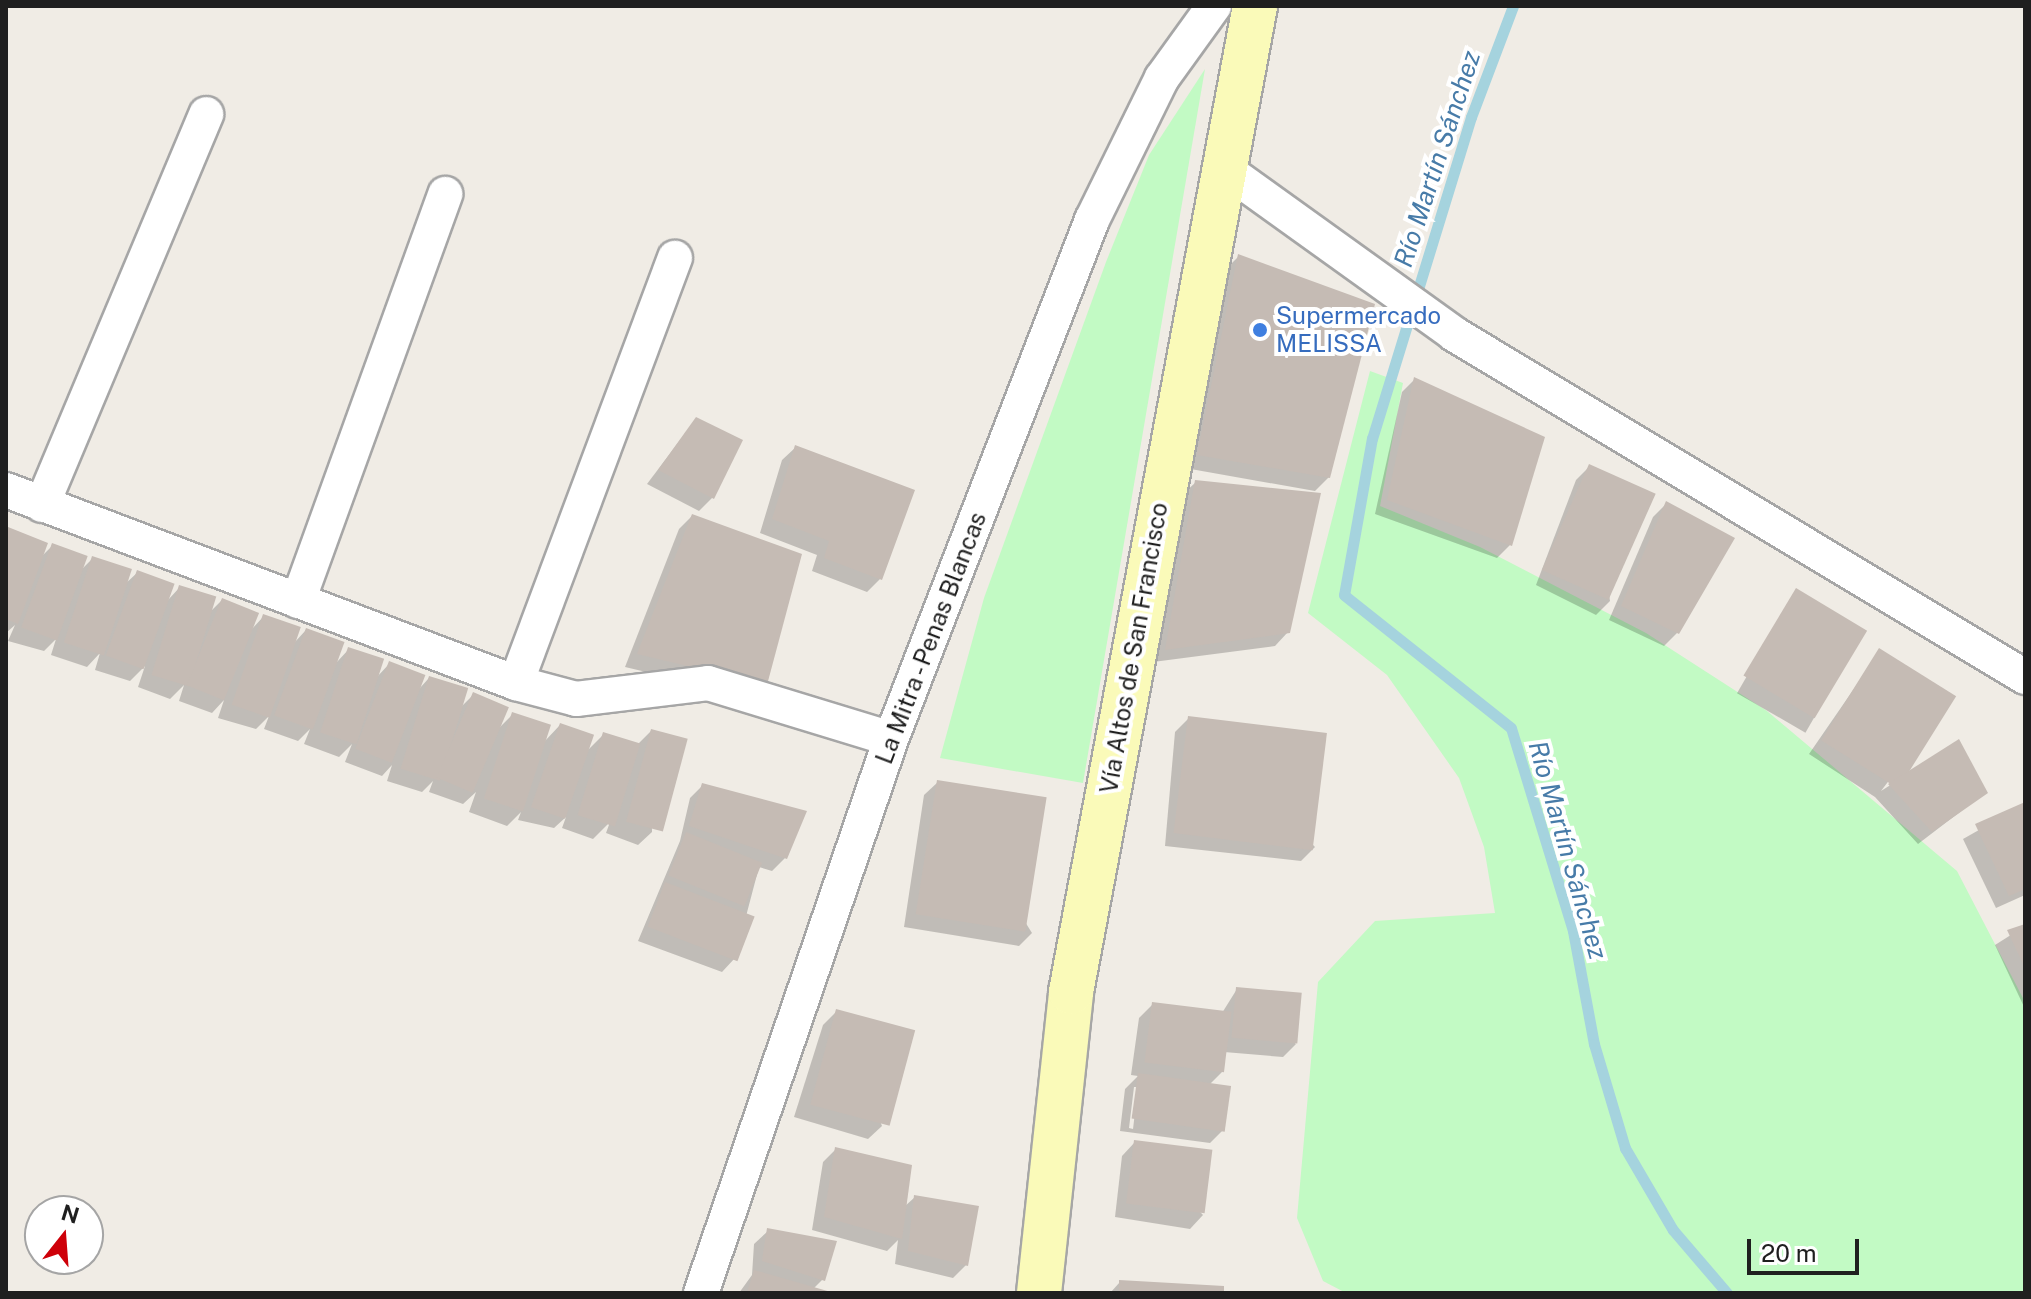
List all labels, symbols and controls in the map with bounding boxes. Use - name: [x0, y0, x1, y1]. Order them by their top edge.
- water label: Río Martín Sánchez: [1387, 47, 1487, 271]
- place label: Supermercado MELISSA: [1276, 302, 1441, 358]
- marker: Supermercado MELISSA: [1251, 321, 1269, 339]
- street label: Vía Altos de San Francisco: [1094, 500, 1174, 796]
- street label: La Mitra - Penas Blancas: [868, 505, 994, 771]
- water label: Río Martín Sánchez: [1522, 737, 1614, 963]
- north arrow: [24, 1195, 104, 1275]
- text: N: [58, 1199, 82, 1229]
- scale bar: [1751, 1223, 1863, 1273]
- text: 20 m: [1761, 1239, 1817, 1267]

